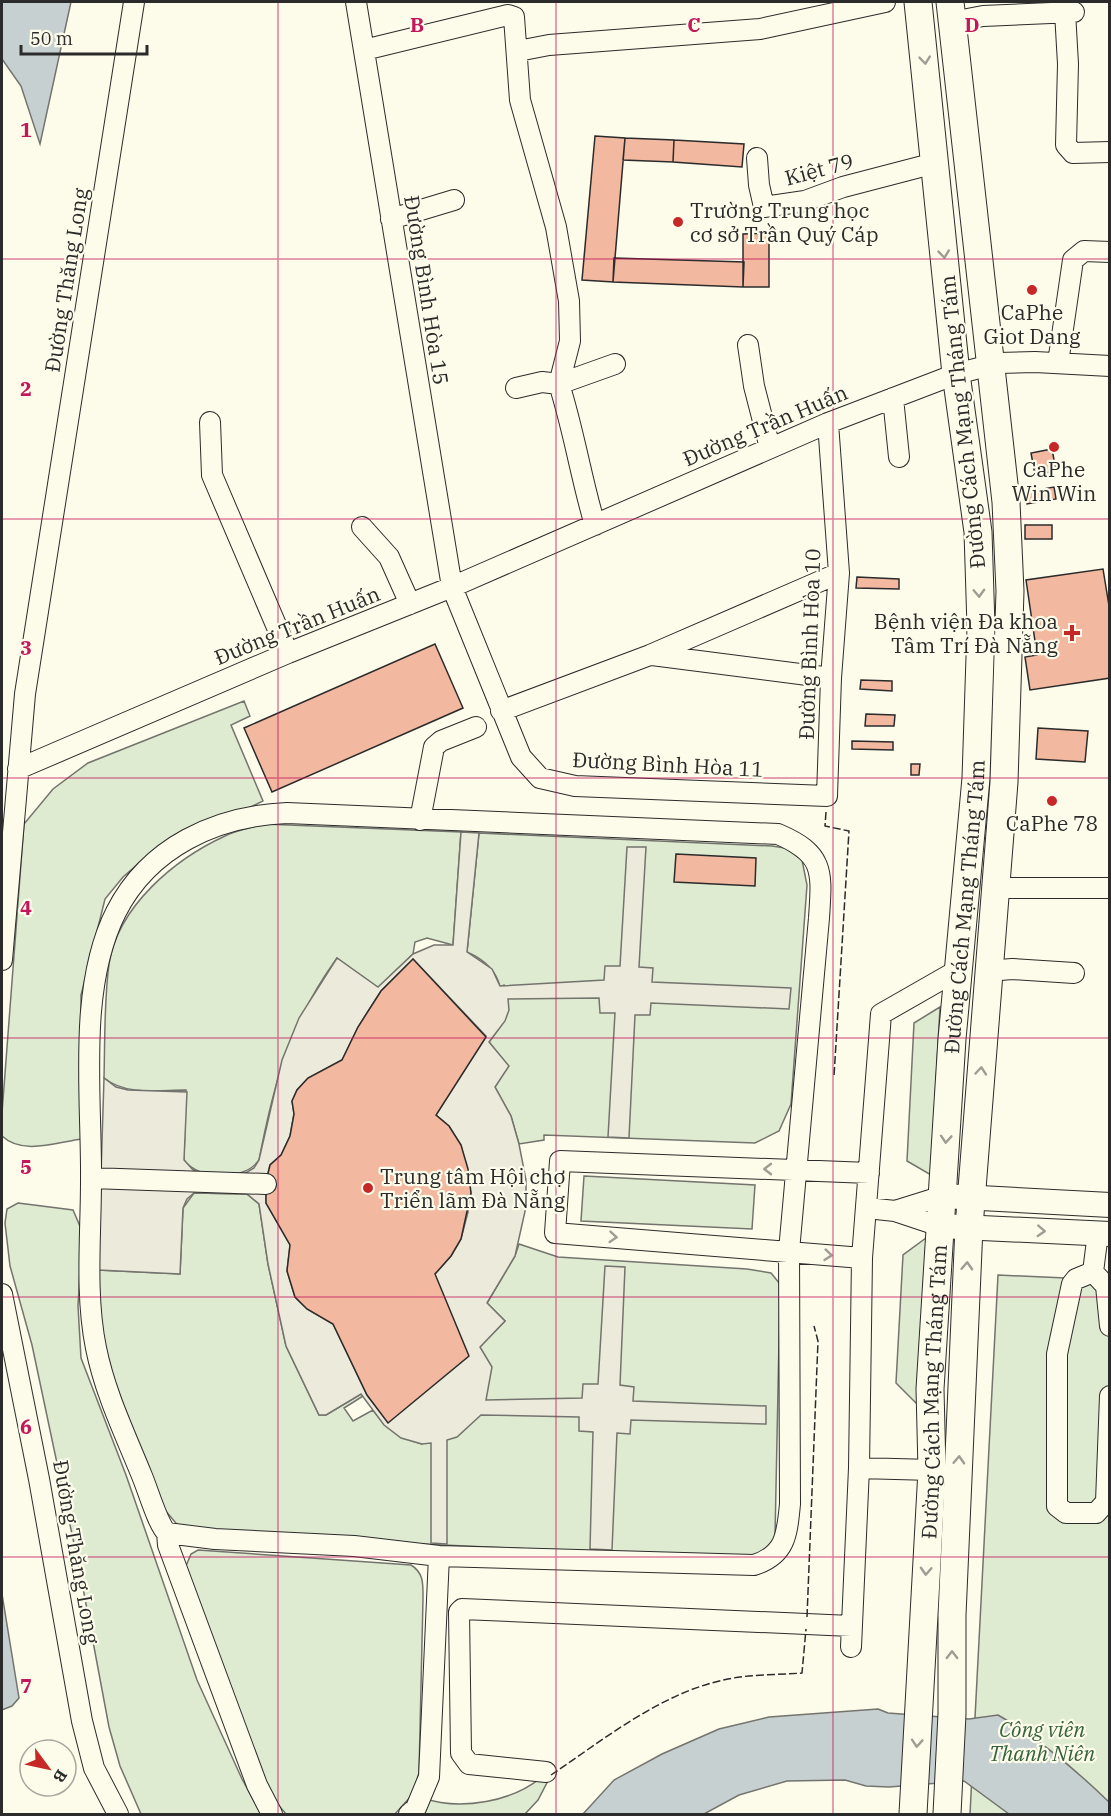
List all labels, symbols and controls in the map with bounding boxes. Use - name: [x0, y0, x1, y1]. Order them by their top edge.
- text: B: [410, 11, 424, 38]
- text: C: [687, 11, 701, 38]
- text: D: [964, 11, 980, 38]
- scale bar: [21, 18, 147, 56]
- text: 50 m: [30, 27, 73, 50]
- one-way arrow: [918, 55, 931, 64]
- text: 1: [20, 116, 32, 143]
- street label: Kiệt 79: [781, 146, 857, 192]
- street label: Đường Thăng Long: [38, 185, 95, 374]
- street label: Đường Bình Hòa 15: [398, 193, 456, 387]
- place label: Trường Trung học cơ sở Trần Quý Cáp: [690, 196, 879, 248]
- marker: Trường Trung học cơ sở Trần Quý Cáp: [671, 215, 685, 229]
- one-way arrow: [937, 249, 950, 258]
- street label: Đường Cách Mạng Tháng Tám: [933, 274, 991, 570]
- marker: CaPhe Giot Dang: [1025, 283, 1039, 297]
- place label: CaPhe Giot Dang: [983, 298, 1081, 350]
- text: 2: [20, 375, 32, 402]
- street label: Đường Trần Huấn: [678, 378, 852, 472]
- marker: CaPhe Win Win: [1047, 440, 1061, 454]
- place label: CaPhe Win Win: [1012, 455, 1096, 507]
- street label: Đường Bình Hòa 10: [792, 548, 826, 740]
- street label: Đường Trần Huấn: [210, 579, 384, 671]
- one-way arrow: [973, 589, 986, 598]
- place label: Bệnh viện Đa khoa Tâm Trí Đà Nẵng: [874, 607, 1059, 659]
- marker: Bệnh viện Đa khoa Tâm Trí Đà Nẵng: [1063, 624, 1081, 642]
- text: 3: [20, 634, 32, 661]
- street label: Đường Bình Hòa 11: [572, 745, 764, 783]
- street label: Đường Cách Mạng Tháng Tám: [937, 759, 991, 1055]
- marker: CaPhe 78: [1045, 794, 1059, 808]
- place label: CaPhe 78: [1006, 809, 1098, 837]
- text: 4: [20, 894, 32, 921]
- one-way arrow: [974, 1066, 987, 1075]
- one-way arrow: [940, 1135, 953, 1144]
- text: 5: [20, 1153, 32, 1180]
- place label: Trung tâm Hội chợ Triển lãm Đà Nẵng: [380, 1162, 566, 1214]
- one-way arrow: [764, 1163, 773, 1175]
- marker: Trung tâm Hội chợ Triển lãm Đà Nẵng: [361, 1181, 375, 1195]
- one-way arrow: [1036, 1224, 1045, 1237]
- one-way arrow: [609, 1230, 618, 1243]
- street label: Đường Cách Mạng Tháng Tám: [914, 1243, 953, 1540]
- one-way arrow: [824, 1248, 833, 1261]
- one-way arrow: [961, 1261, 974, 1270]
- text: 6: [20, 1413, 32, 1440]
- one-way arrow: [952, 1456, 965, 1465]
- street label: Đường Thăng Long: [47, 1458, 107, 1647]
- one-way arrow: [920, 1566, 933, 1575]
- one-way arrow: [946, 1651, 958, 1660]
- text: 7: [20, 1672, 32, 1699]
- park label: Công viên Thanh Niên: [989, 1715, 1095, 1767]
- north arrow: [18, 1738, 78, 1798]
- one-way arrow: [910, 1738, 923, 1747]
- text: B: [49, 1766, 72, 1786]

